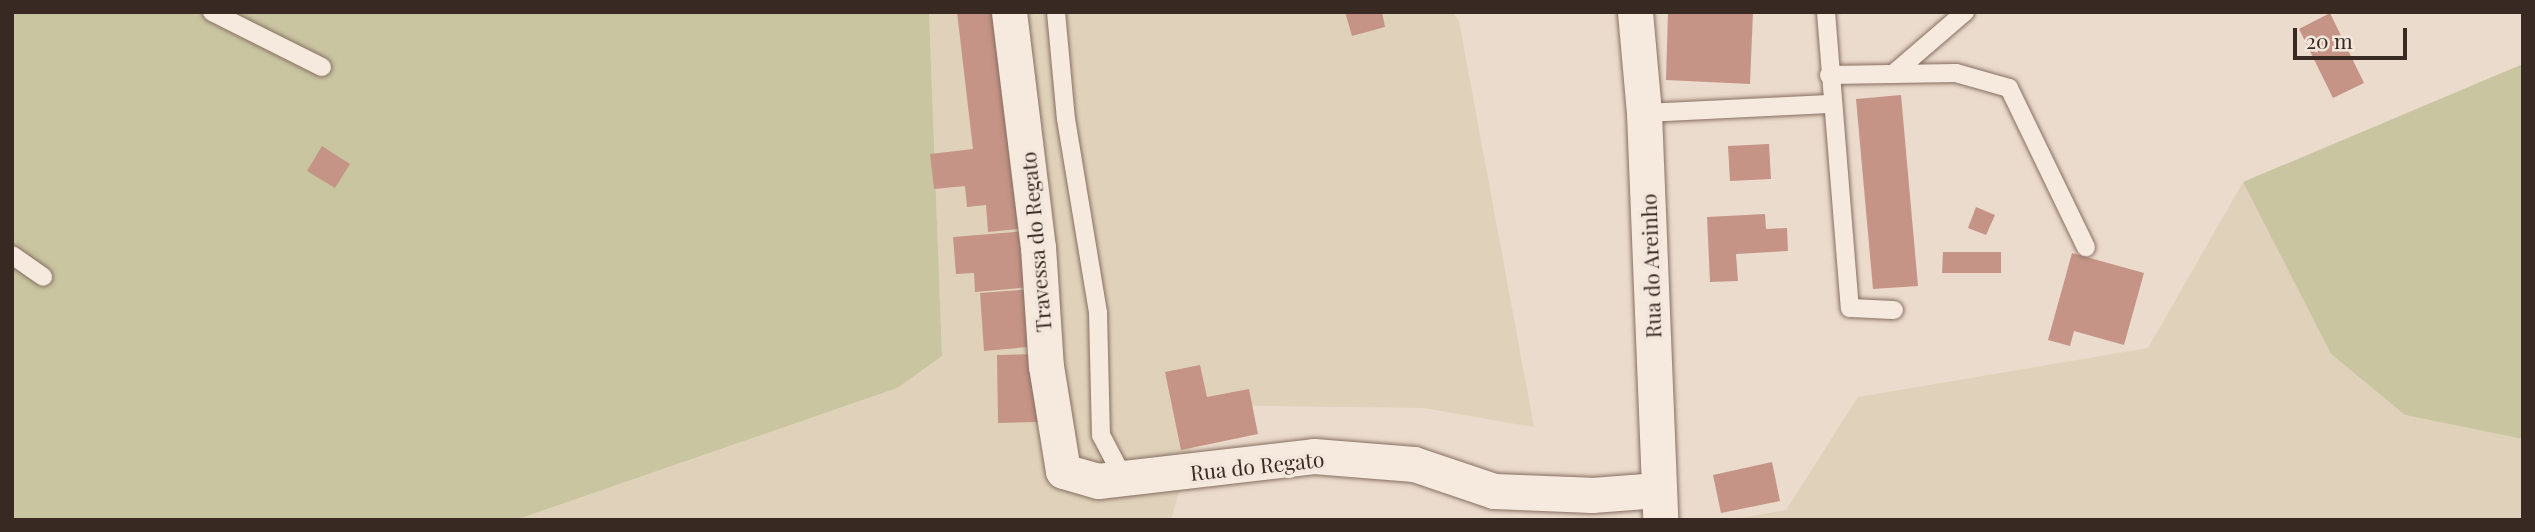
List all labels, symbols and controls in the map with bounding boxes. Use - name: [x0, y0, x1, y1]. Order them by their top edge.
- scale bar: [2297, 14, 2411, 58]
- text: 20 m: [2306, 26, 2353, 54]
- street label: Travessa do Regato: [1015, 151, 1055, 333]
- street label: Rua do Areinho: [1635, 193, 1665, 339]
- street label: Rua do Regato: [1189, 445, 1325, 485]

